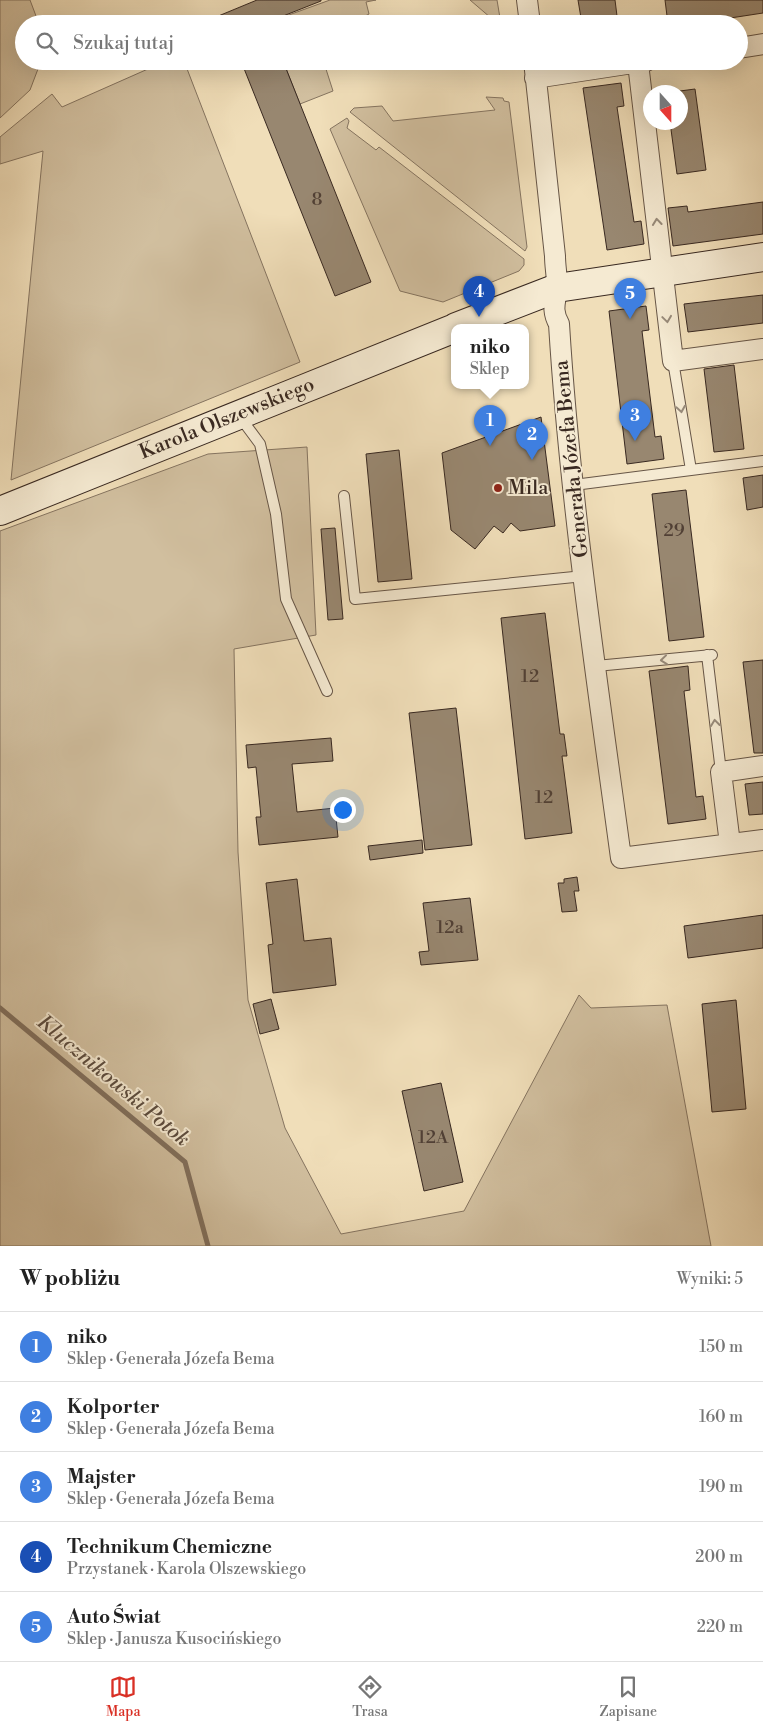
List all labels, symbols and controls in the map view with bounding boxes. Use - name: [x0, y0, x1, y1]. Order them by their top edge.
- search box: [15, 15, 748, 70]
- icon: search: [33, 29, 61, 57]
- text: Szukaj tutaj: [73, 31, 174, 55]
- north arrow: [643, 85, 688, 130]
- house number: 8: [311, 188, 323, 211]
- one-way arrow: [652, 218, 663, 226]
- pin: 4: [463, 276, 495, 317]
- pin: 5: [614, 278, 646, 319]
- one-way arrow: [662, 315, 672, 323]
- popup: [451, 324, 529, 389]
- text: niko: [470, 335, 510, 359]
- street label: Generała Józefa Bema: [549, 358, 595, 559]
- text: Sklep: [470, 359, 509, 379]
- street label: Karola Olszewskiego: [136, 372, 318, 466]
- pin: 3: [619, 400, 651, 441]
- one-way arrow: [675, 404, 685, 413]
- pin: 1: [474, 405, 506, 446]
- pin: 2: [516, 419, 548, 460]
- place label: Mila: [508, 476, 549, 501]
- marker: Mila: [492, 482, 504, 494]
- house number: 29: [663, 519, 685, 542]
- one-way arrow: [660, 654, 668, 665]
- house number: 12: [521, 665, 539, 688]
- one-way arrow: [710, 719, 721, 727]
- house number: 12: [535, 786, 553, 809]
- your location: [330, 797, 356, 823]
- house number: 12a: [436, 916, 465, 939]
- water label: Klucznikowski Potok: [31, 1009, 195, 1153]
- house number: 12A: [418, 1126, 449, 1149]
- text: W pobliżu: [20, 1266, 120, 1292]
- text: Wyniki: 5: [677, 1269, 743, 1289]
- text: niko: [67, 1325, 107, 1349]
- text: 1: [32, 1337, 40, 1357]
- text: 150 m: [699, 1337, 743, 1357]
- text: Sklep · Generała Józefa Bema: [67, 1349, 275, 1369]
- text: Kolporter: [67, 1395, 160, 1419]
- text: 2: [31, 1407, 41, 1427]
- text: 160 m: [699, 1407, 743, 1427]
- text: Sklep · Generała Józefa Bema: [67, 1419, 275, 1439]
- text: Majster: [67, 1465, 136, 1489]
- text: 3: [31, 1477, 41, 1497]
- text: 190 m: [699, 1477, 743, 1497]
- text: Sklep · Generała Józefa Bema: [67, 1489, 275, 1509]
- text: Technikum Chemiczne: [67, 1535, 272, 1559]
- text: 4: [31, 1547, 41, 1567]
- text: 200 m: [695, 1547, 743, 1567]
- text: Przystanek · Karola Olszewskiego: [67, 1559, 306, 1579]
- text: Auto Świat: [67, 1605, 160, 1629]
- text: 5: [31, 1617, 41, 1637]
- text: 220 m: [697, 1617, 743, 1637]
- text: Sklep · Janusza Kusocińskiego: [67, 1629, 281, 1649]
- tab: Mapa: [106, 1673, 141, 1721]
- tab: Trasa: [352, 1673, 388, 1721]
- tab: Zapisane: [600, 1673, 657, 1721]

